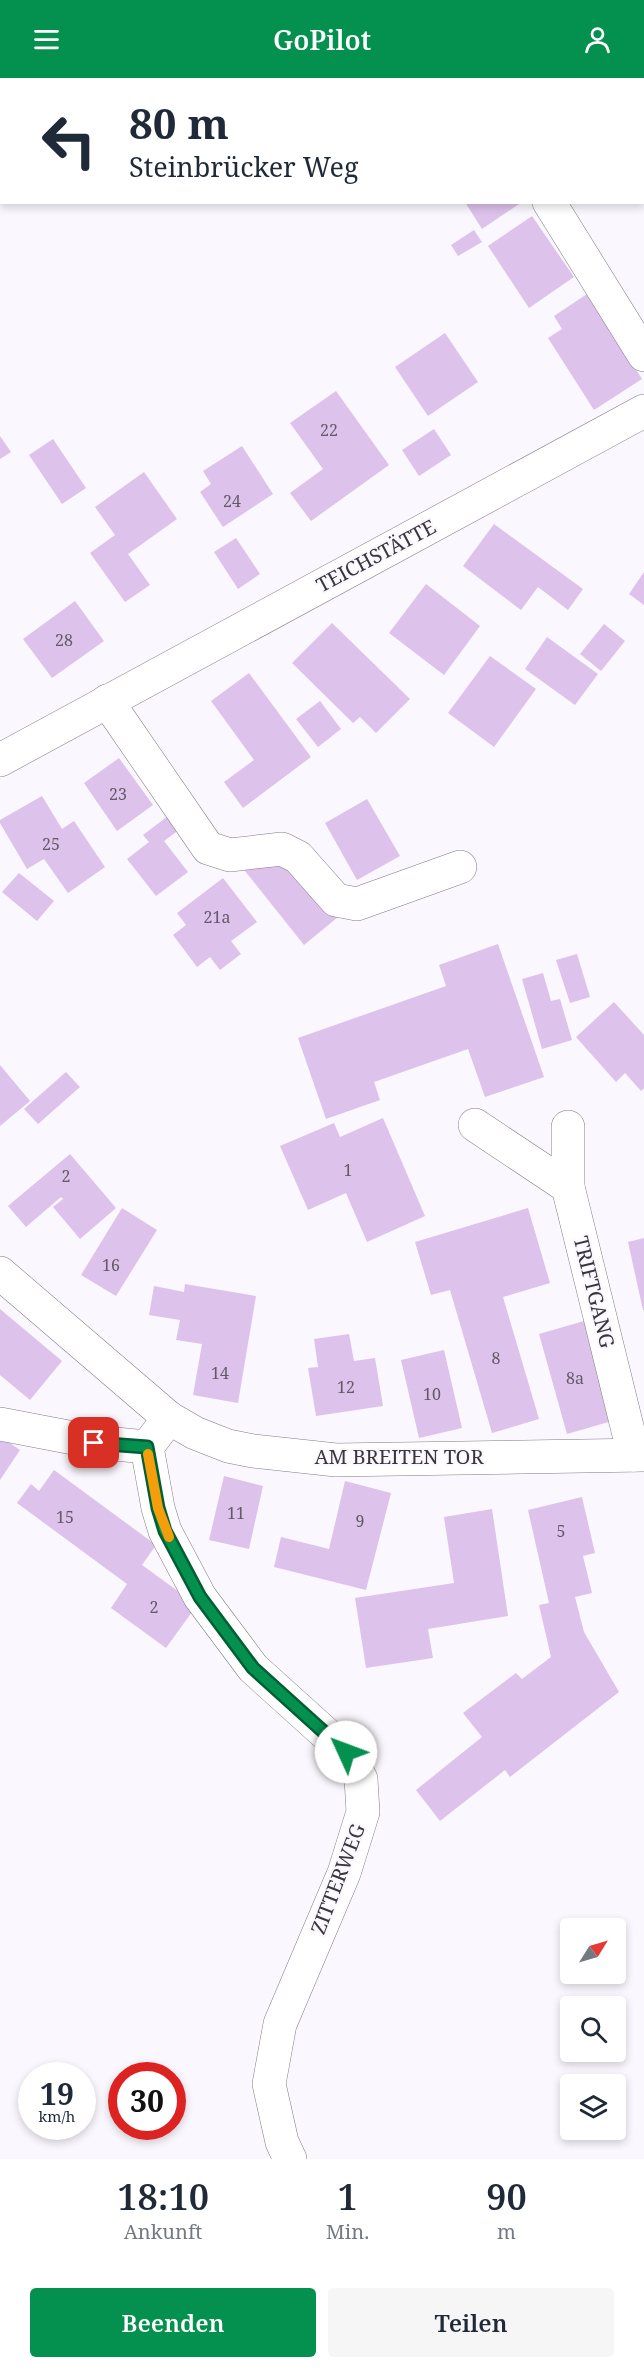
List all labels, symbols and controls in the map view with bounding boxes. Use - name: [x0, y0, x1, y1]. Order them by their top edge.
- text: GoPilot: [273, 21, 371, 58]
- icon: menu: [30, 23, 63, 56]
- icon: person: [581, 23, 614, 56]
- text: 80 m: [129, 94, 229, 151]
- icon: left: [30, 102, 108, 180]
- text: Steinbrücker Weg: [129, 148, 358, 185]
- house number: 22: [320, 419, 338, 441]
- house number: 24: [223, 490, 241, 512]
- street label: TEICHSTÄTTE: [311, 513, 440, 598]
- house number: 28: [55, 629, 73, 651]
- house number: 23: [109, 783, 127, 805]
- house number: 25: [42, 833, 60, 855]
- house number: 21a: [204, 906, 230, 928]
- house number: 1: [344, 1159, 352, 1181]
- house number: 2: [62, 1165, 70, 1187]
- street label: TRIFTGANG: [568, 1233, 621, 1351]
- house number: 16: [102, 1254, 120, 1276]
- house number: 8: [492, 1347, 501, 1369]
- house number: 14: [211, 1362, 229, 1384]
- house number: 8a: [566, 1367, 584, 1389]
- house number: 12: [337, 1376, 355, 1398]
- house number: 10: [423, 1383, 441, 1405]
- pin: [68, 1417, 119, 1468]
- icon: arrive: [77, 1426, 110, 1459]
- street label: AM BREITEN TOR: [314, 1443, 484, 1470]
- house number: 11: [227, 1502, 245, 1524]
- house number: 15: [56, 1506, 74, 1528]
- house number: 9: [356, 1510, 364, 1532]
- house number: 5: [557, 1520, 565, 1542]
- house number: 2: [150, 1596, 158, 1618]
- position arrow: [314, 1720, 378, 1784]
- street label: ZITTERWEG: [304, 1820, 371, 1938]
- north arrow: [560, 1918, 626, 1984]
- map controls: [560, 1918, 626, 2140]
- button: search: [560, 1996, 626, 2062]
- speed limit sign: 30: [108, 2062, 186, 2140]
- text: 19: [40, 2073, 74, 2114]
- button: layers: [560, 2074, 626, 2140]
- text: km/h: [39, 2106, 75, 2126]
- text: 18:10: [117, 2172, 209, 2221]
- text: 1: [337, 2172, 358, 2221]
- text: 90: [486, 2172, 527, 2221]
- text: Ankunft: [124, 2218, 202, 2245]
- text: Min.: [326, 2218, 369, 2245]
- text: m: [497, 2218, 516, 2245]
- button: Beenden: [30, 2288, 316, 2357]
- button: Teilen: [328, 2288, 614, 2357]

